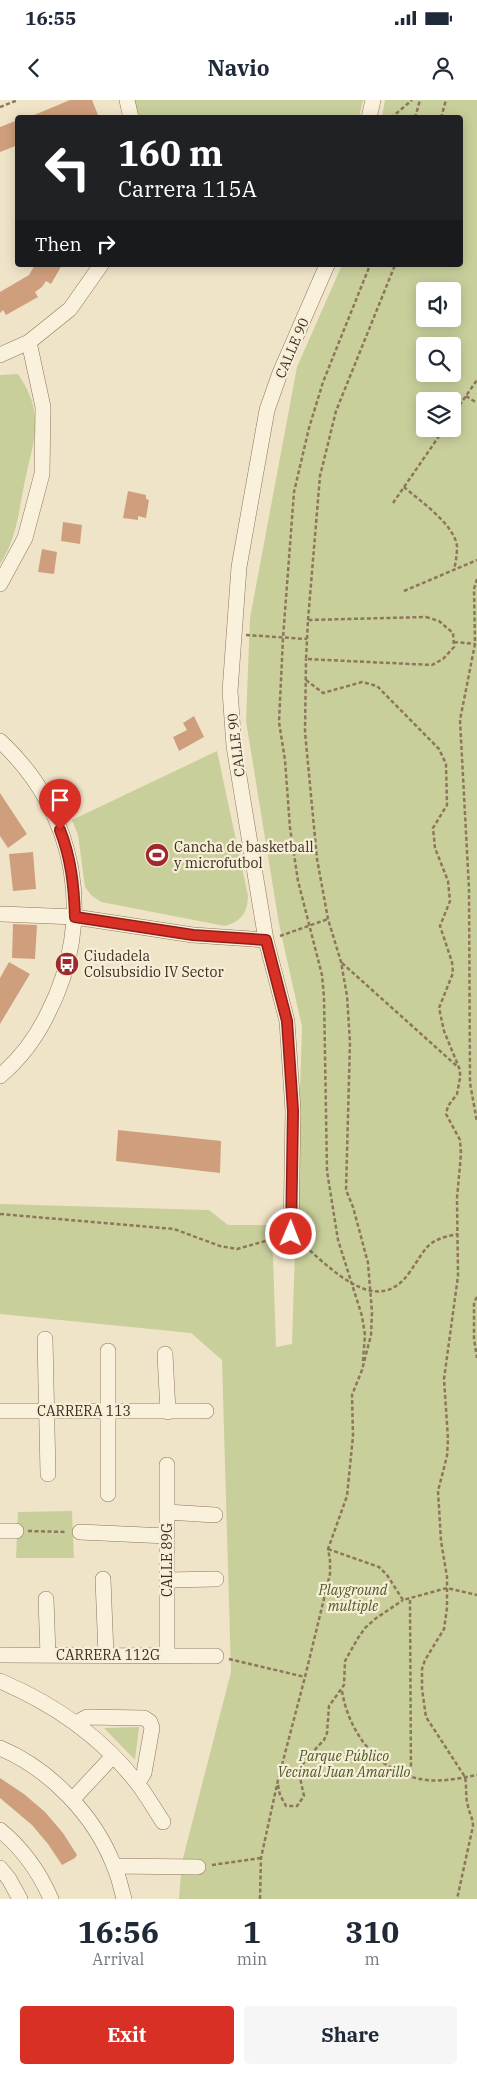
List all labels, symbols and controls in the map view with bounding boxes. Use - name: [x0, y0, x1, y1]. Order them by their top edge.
- text: 16:55: [25, 6, 76, 30]
- text: Navio: [208, 53, 269, 82]
- icon: back: [20, 54, 48, 82]
- icon: person: [429, 54, 457, 82]
- text: 160 m: [118, 130, 223, 176]
- icon: left: [35, 135, 100, 200]
- text: Carrera 115A: [118, 174, 257, 203]
- icon: right: [92, 230, 120, 258]
- text: Then: [35, 232, 82, 256]
- map controls: [416, 282, 461, 437]
- button: sound: [416, 282, 461, 327]
- street label: CALLE 90: [271, 315, 313, 381]
- button: search: [416, 337, 461, 382]
- button: layers: [416, 392, 461, 437]
- street label: CALLE 90: [223, 712, 249, 778]
- pin: [39, 779, 81, 830]
- icon: arrive: [46, 786, 74, 814]
- place label: Cancha de basketball y microfutbol: [174, 838, 314, 872]
- sports icon: Cancha de basketball y microfutbol: [144, 842, 170, 868]
- place label: Ciudadela Colsubsidio IV Sector: [84, 947, 224, 981]
- bus stop icon: Ciudadela Colsubsidio IV Sector: [54, 951, 80, 977]
- position arrow: [264, 1207, 316, 1259]
- street label: CARRERA 113: [37, 1402, 131, 1420]
- street label: CALLE 89G: [158, 1523, 176, 1597]
- park label: Playground multiple: [318, 1581, 388, 1615]
- street label: CARRERA 112G: [56, 1646, 160, 1664]
- park label: Parque Público Vecinal Juan Amarillo: [278, 1747, 410, 1781]
- text: 16:56: [78, 1912, 159, 1951]
- text: 1: [243, 1912, 261, 1951]
- text: 310: [345, 1912, 399, 1951]
- text: Arrival: [92, 1949, 144, 1969]
- text: min: [237, 1949, 267, 1969]
- text: m: [365, 1949, 380, 1969]
- button: Exit: [20, 2006, 234, 2064]
- button: Share: [244, 2006, 457, 2064]

